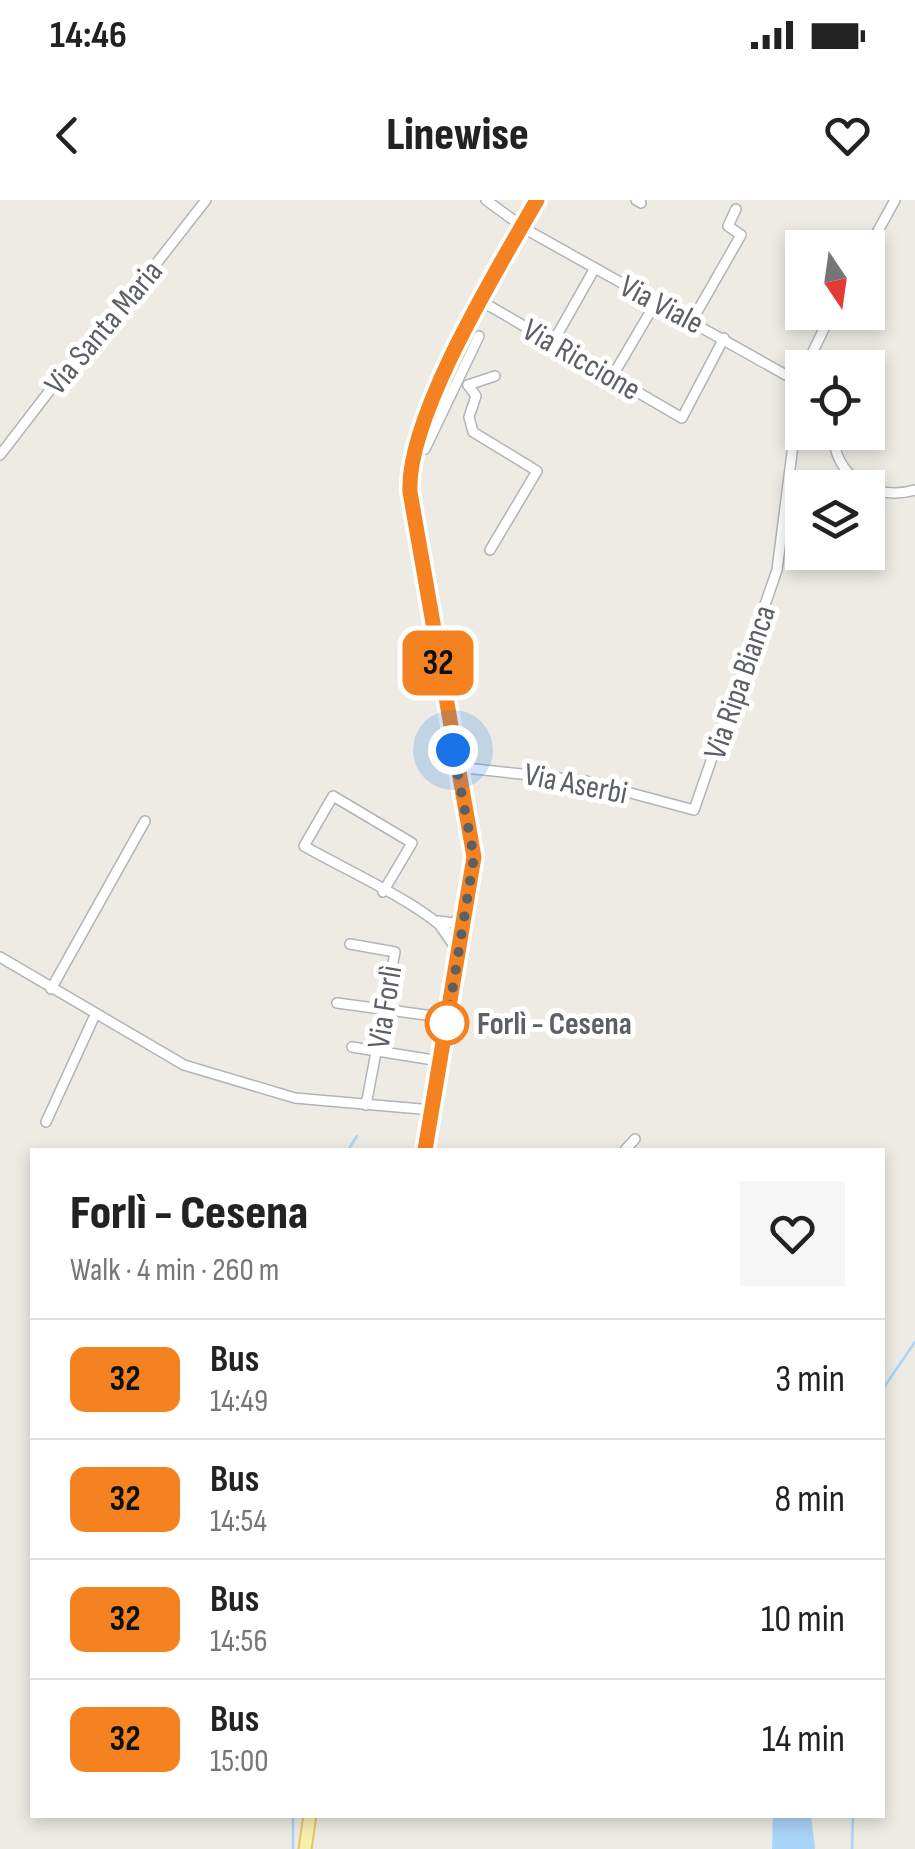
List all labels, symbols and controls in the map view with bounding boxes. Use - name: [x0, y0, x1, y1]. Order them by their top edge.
- text: 14:46: [50, 13, 127, 58]
- icon: back: [40, 108, 95, 163]
- text: Linewise: [386, 108, 529, 163]
- icon: heart: [820, 108, 875, 163]
- north arrow: [785, 230, 885, 330]
- map controls: [785, 230, 885, 570]
- street label: Via Santa Maria: [37, 253, 172, 403]
- street label: Via Viale: [613, 267, 710, 343]
- street label: Via Riccione: [515, 311, 647, 410]
- button: locate: [785, 350, 885, 450]
- button: layers: [785, 470, 885, 570]
- street label: Via Ripa Bianca: [696, 600, 785, 765]
- line badge: 32: [393, 630, 483, 696]
- text: 32: [422, 642, 454, 685]
- your location: [428, 725, 478, 775]
- street label: Via Aserbi: [521, 755, 631, 814]
- street label: Via Forlì: [360, 963, 411, 1052]
- marker: Forlì - Cesena: [426, 1002, 468, 1044]
- place label: Forlì - Cesena: [477, 1005, 632, 1044]
- button: heart: [740, 1181, 845, 1286]
- text: Forlì - Cesena: [70, 1185, 308, 1242]
- text: Walk · 4 min · 260 m: [70, 1251, 279, 1290]
- text: Bus: [210, 1337, 259, 1382]
- text: 3 min: [775, 1357, 845, 1402]
- text: 32: [109, 1358, 141, 1401]
- text: 14:49: [210, 1382, 268, 1421]
- text: Bus: [210, 1457, 259, 1502]
- text: 8 min: [775, 1477, 845, 1522]
- text: 32: [109, 1478, 141, 1521]
- text: 14:54: [210, 1502, 267, 1541]
- text: Bus: [210, 1577, 259, 1622]
- text: 10 min: [761, 1597, 845, 1642]
- text: 32: [109, 1598, 141, 1641]
- text: 14:56: [210, 1622, 267, 1661]
- text: Bus: [210, 1697, 259, 1742]
- text: 14 min: [762, 1717, 845, 1762]
- text: 32: [109, 1718, 141, 1761]
- text: 15:00: [210, 1742, 269, 1781]

